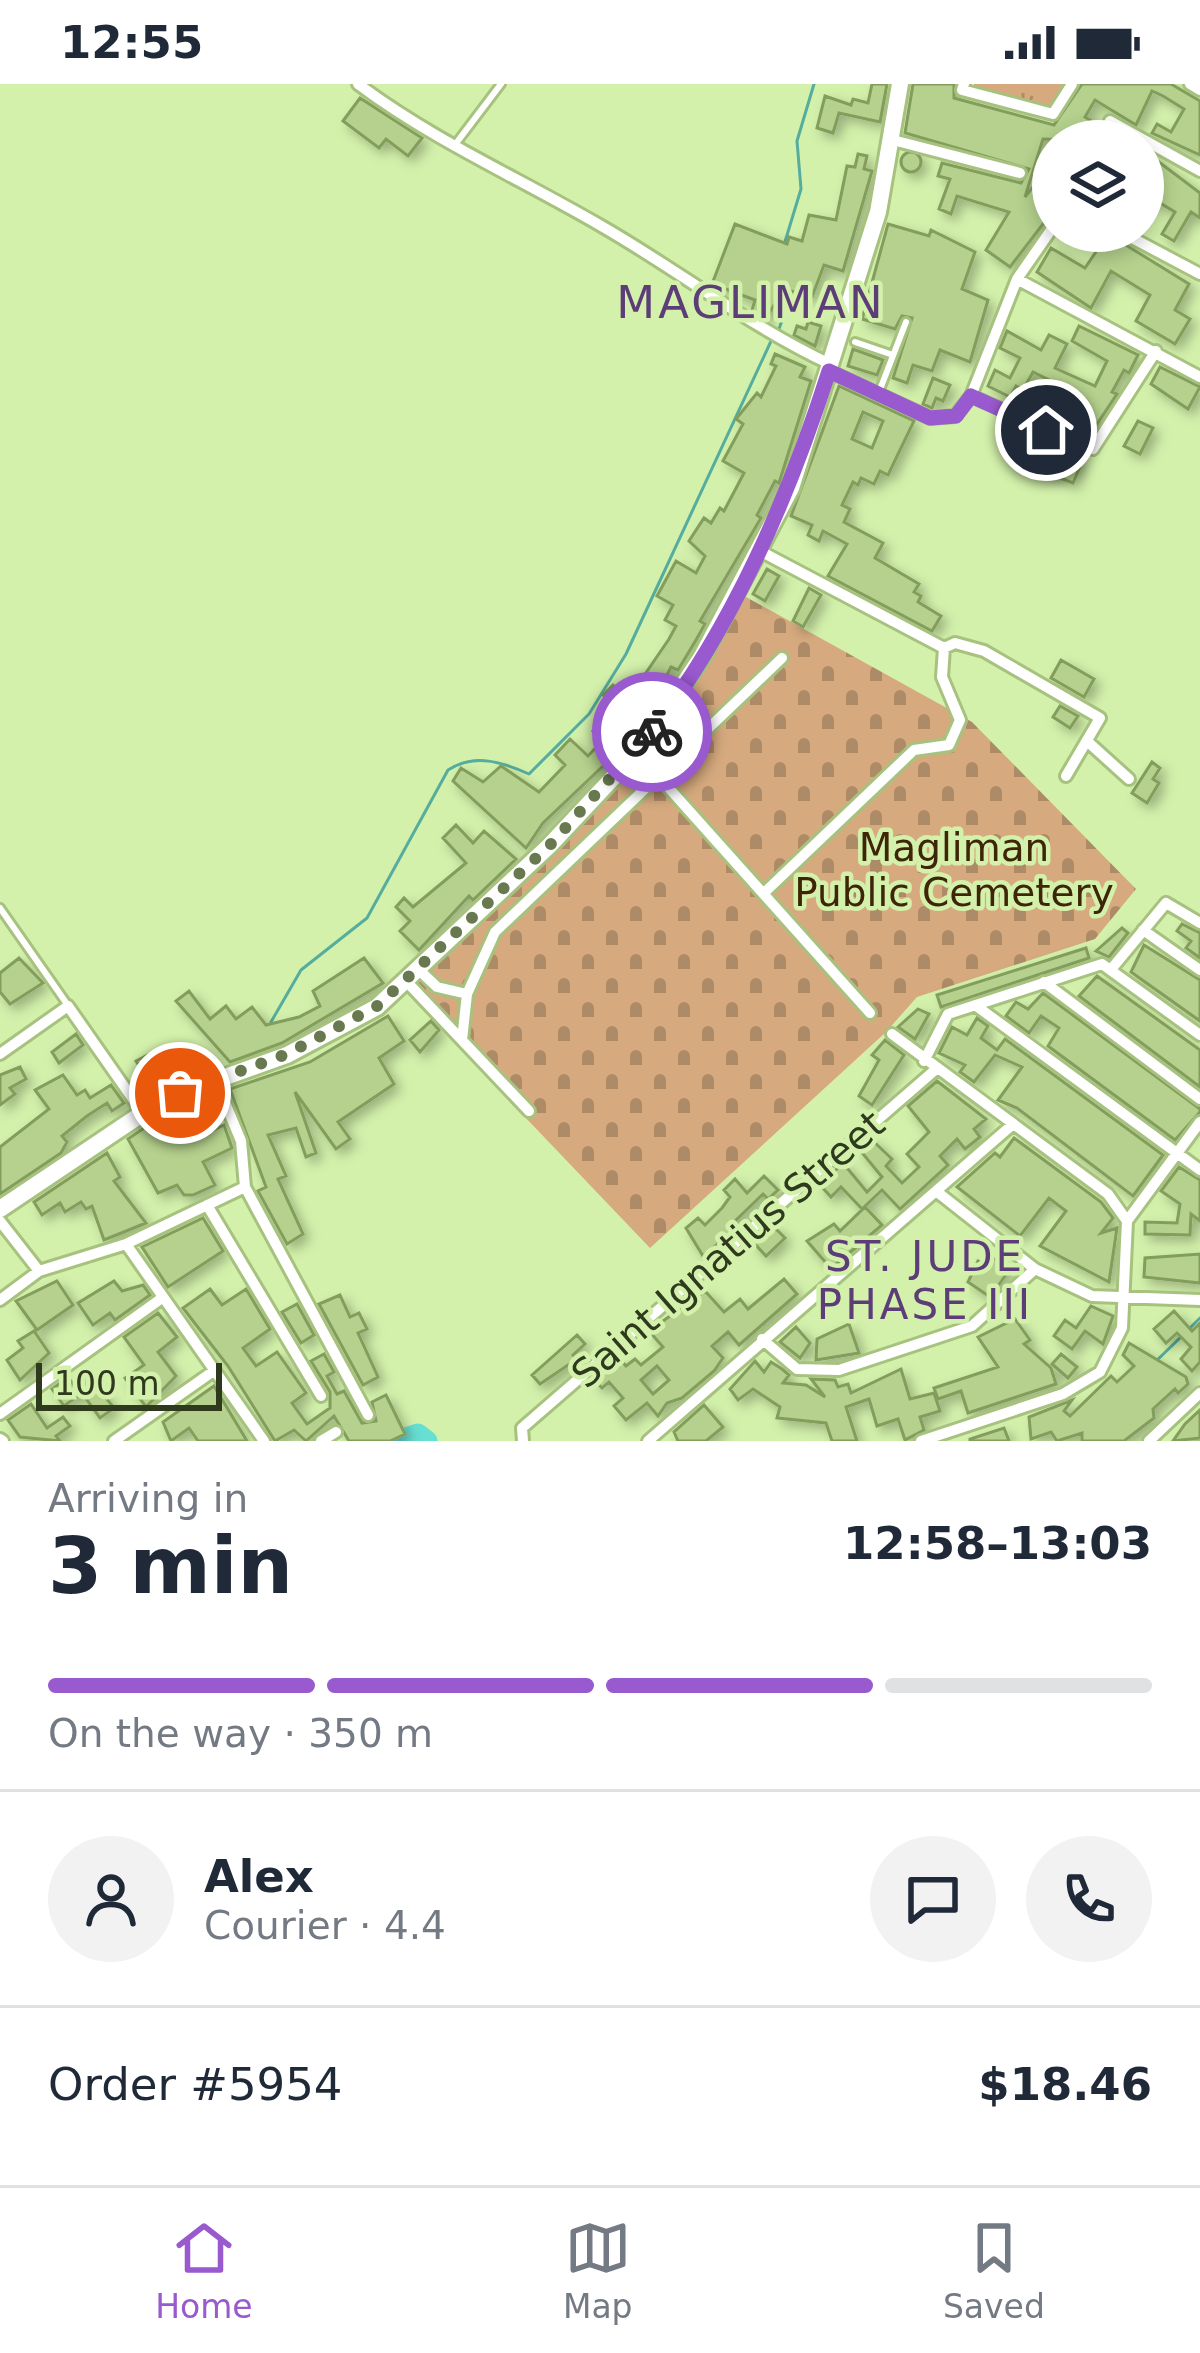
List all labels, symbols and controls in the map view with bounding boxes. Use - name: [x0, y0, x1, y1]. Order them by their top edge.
- text: 12:55: [60, 16, 203, 69]
- map controls: [1032, 120, 1164, 252]
- button: layers: [1032, 120, 1164, 252]
- district label: MAGLIMAN: [616, 276, 886, 329]
- pin: [995, 379, 1097, 481]
- icon: home: [1013, 397, 1079, 463]
- courier: [592, 672, 712, 792]
- icon: bike: [619, 699, 685, 765]
- park label: Magliman Public Cemetery: [794, 825, 1114, 915]
- pin: [129, 1042, 231, 1144]
- icon: bag: [147, 1060, 213, 1126]
- street label: Saint Ignatius Street: [563, 1101, 893, 1397]
- district label: ST. JUDE PHASE III: [817, 1232, 1033, 1329]
- scale bar: [36, 1357, 222, 1410]
- text: 100 m: [54, 1364, 160, 1403]
- text: Arriving in: [48, 1476, 248, 1521]
- text: 12:58–13:03: [843, 1517, 1152, 1570]
- text: 3 min: [48, 1521, 293, 1611]
- text: On the way · 350 m: [48, 1711, 433, 1756]
- button: person: [48, 1836, 174, 1962]
- button: chat: [870, 1836, 996, 1962]
- button: phone: [1026, 1836, 1152, 1962]
- text: Alex: [204, 1850, 314, 1903]
- text: Courier · 4.4: [204, 1903, 446, 1948]
- text: Order #5954: [48, 2058, 342, 2111]
- text: $18.46: [978, 2058, 1152, 2111]
- tab: Home: [155, 2215, 253, 2326]
- tab: Map: [563, 2215, 633, 2326]
- tab: Saved: [943, 2215, 1045, 2326]

